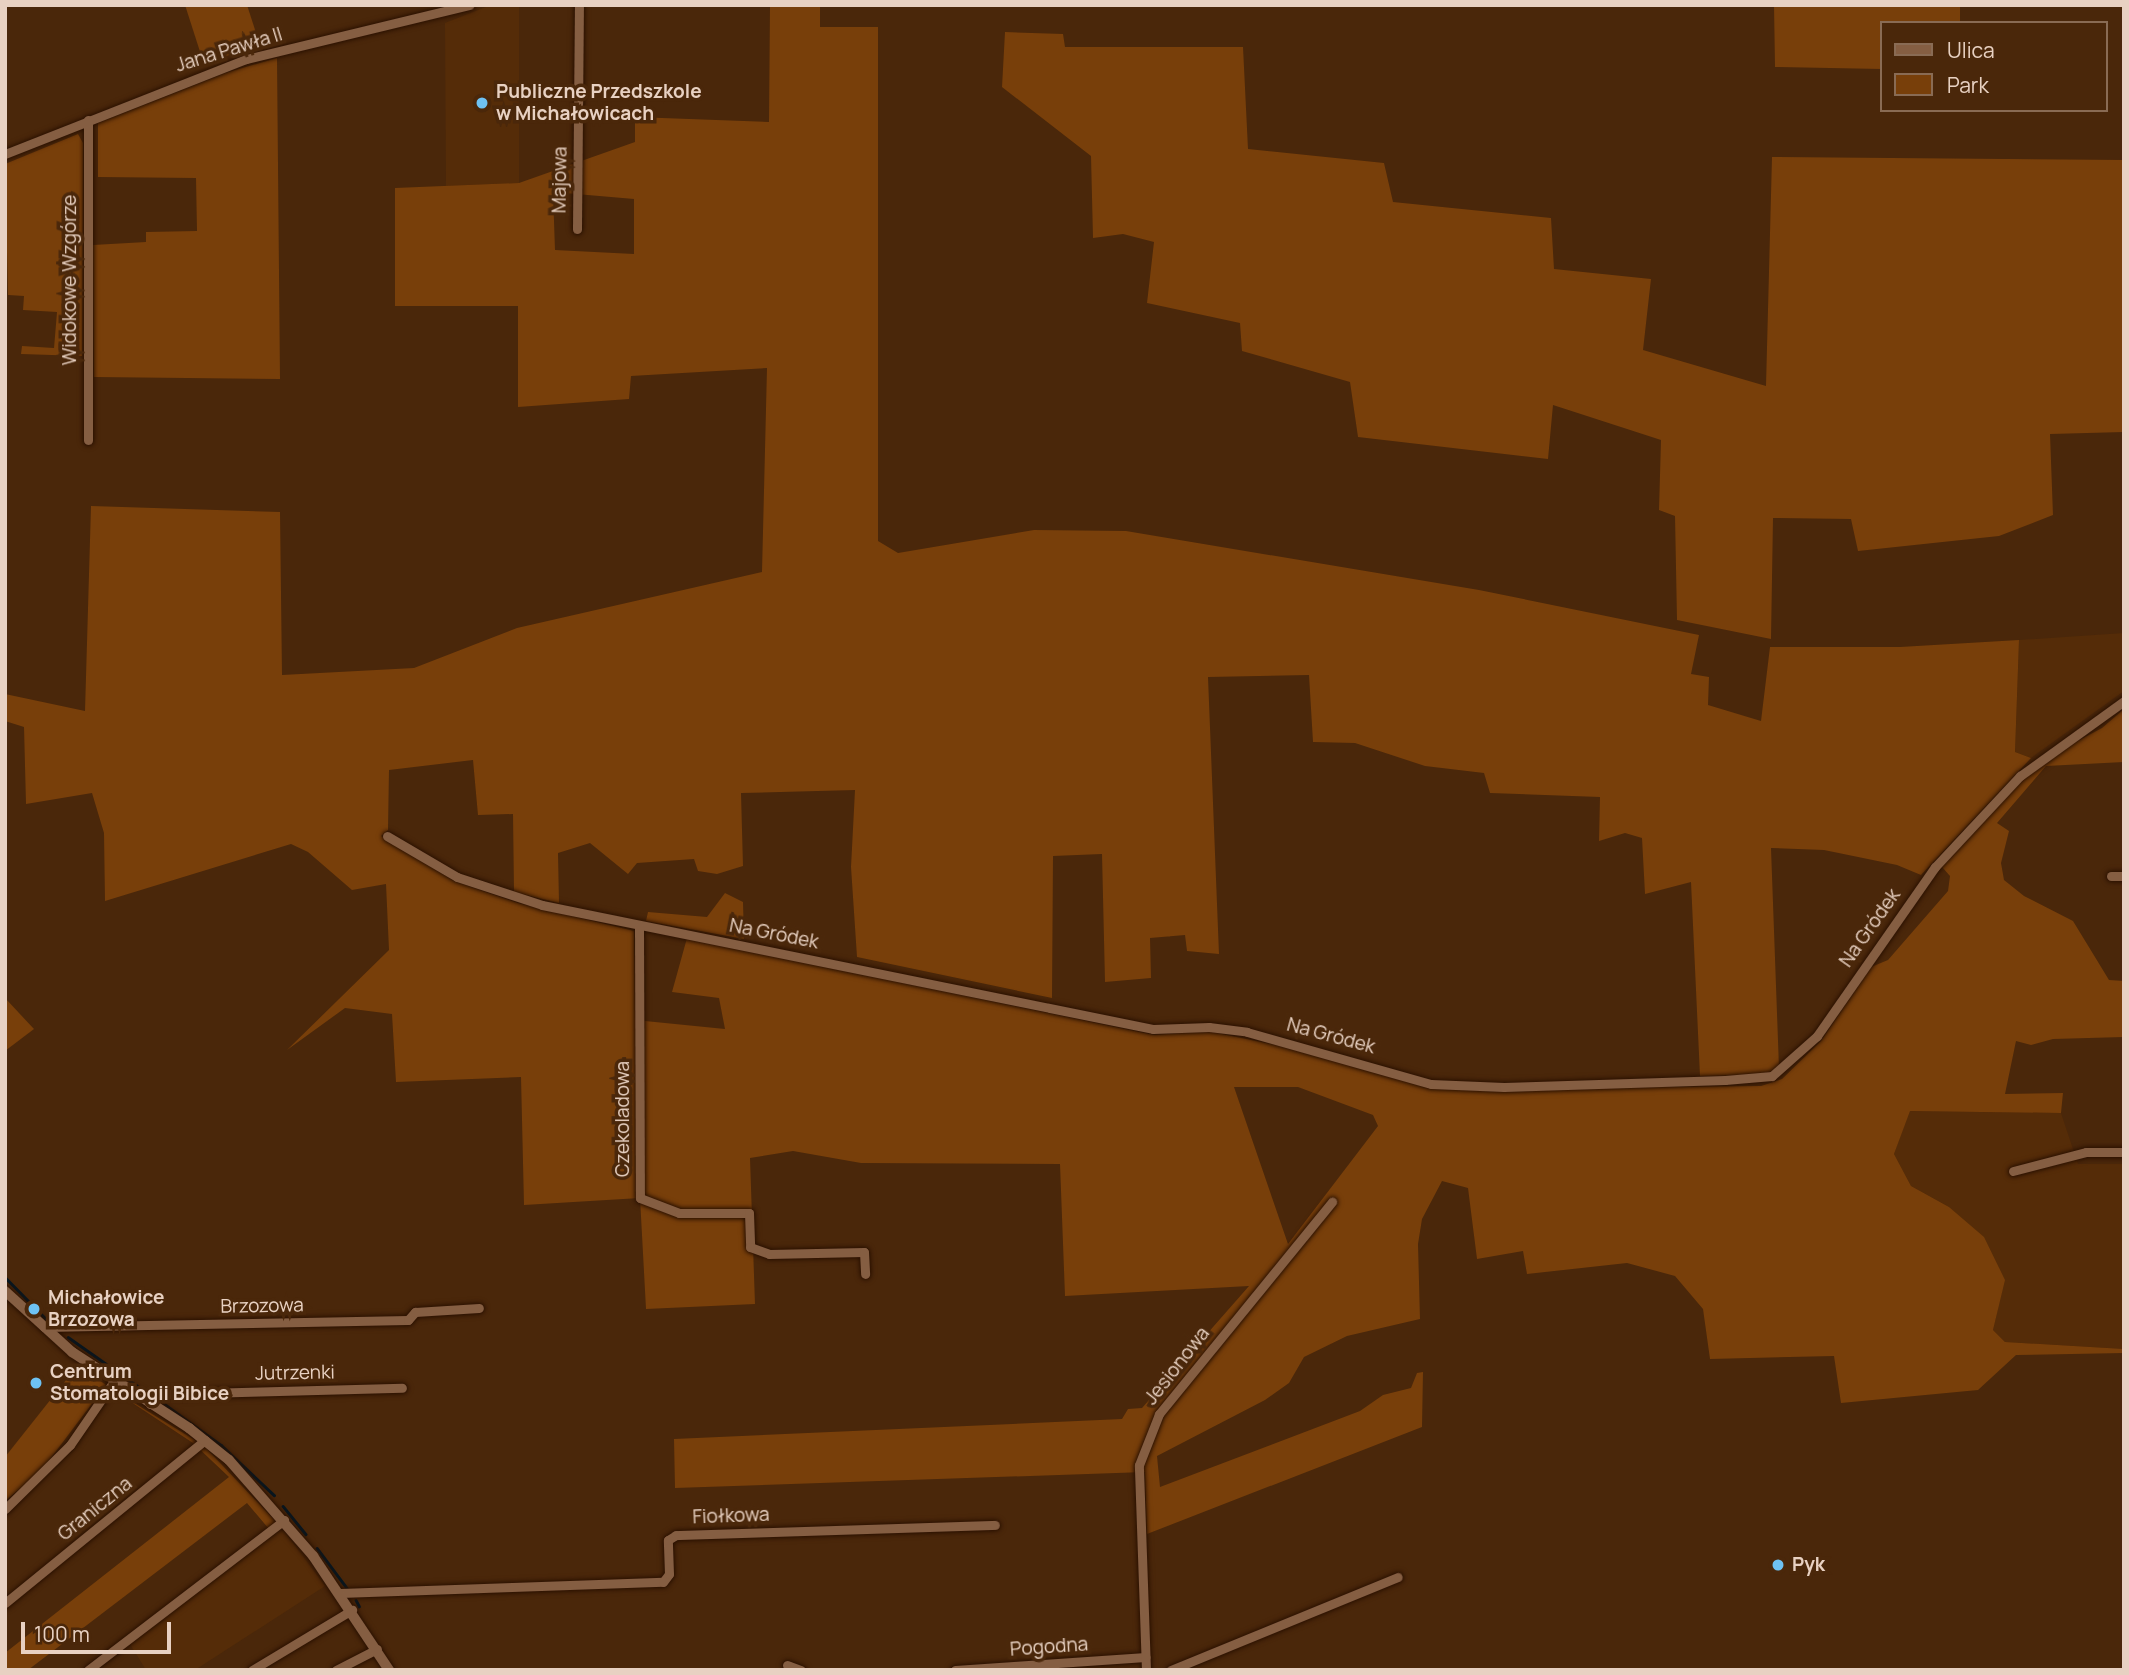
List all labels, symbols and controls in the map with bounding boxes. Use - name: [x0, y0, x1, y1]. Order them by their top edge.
- legend: [1881, 21, 2108, 112]
- street label: Jana Pawła II: [173, 23, 285, 77]
- text: Ulica: [1947, 36, 1995, 64]
- text: Park: [1947, 71, 1989, 99]
- place label: Publiczne Przedszkole w Michałowicach: [496, 81, 702, 125]
- marker: Publiczne Przedszkole w Michałowicach: [474, 95, 490, 111]
- street label: Majowa: [548, 146, 572, 214]
- street label: Widokowe Wzgórze: [59, 195, 81, 365]
- street label: Na Gródek: [1835, 884, 1905, 972]
- street label: Na Gródek: [727, 914, 821, 954]
- street label: Na Gródek: [1284, 1013, 1378, 1059]
- street label: Czekoladowa: [612, 1061, 634, 1177]
- place label: Michałowice Brzozowa: [48, 1287, 165, 1331]
- street label: Brzozowa: [220, 1294, 304, 1318]
- marker: Michałowice Brzozowa: [26, 1301, 42, 1317]
- street label: Jesionowa: [1140, 1323, 1214, 1409]
- place label: Centrum Stomatologii Bibice: [50, 1361, 229, 1405]
- street label: Jutrzenki: [255, 1361, 335, 1385]
- marker: Centrum Stomatologii Bibice: [28, 1375, 44, 1391]
- street label: Graniczna: [53, 1472, 137, 1546]
- street label: Fiołkowa: [692, 1503, 770, 1529]
- place label: Pyk: [1792, 1554, 1825, 1576]
- marker: Pyk: [1770, 1557, 1786, 1573]
- scale bar: [24, 1608, 175, 1652]
- text: 100 m: [34, 1620, 90, 1648]
- street label: Pogodna: [1009, 1633, 1089, 1661]

